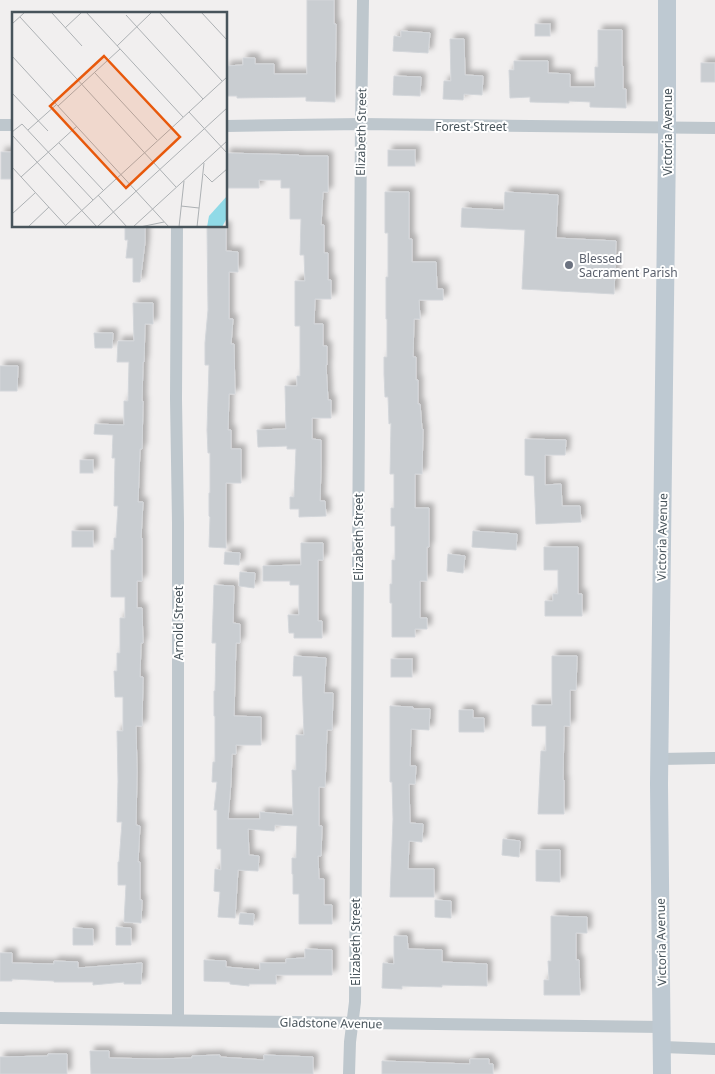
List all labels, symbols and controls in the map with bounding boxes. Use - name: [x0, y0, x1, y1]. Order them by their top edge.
- inset map: [12, 12, 228, 228]
- street label: Elizabeth Street: [352, 87, 370, 176]
- street label: Victoria Avenue: [659, 88, 676, 176]
- street label: Forest Street: [435, 118, 508, 135]
- place label: Blessed Sacrament Parish: [579, 250, 678, 281]
- marker: Blessed Sacrament Parish: [563, 259, 575, 271]
- street label: Elizabeth Street: [350, 492, 367, 581]
- street label: Victoria Avenue: [653, 493, 671, 581]
- street label: Arnold Street: [170, 585, 187, 660]
- street label: Elizabeth Street: [347, 897, 364, 986]
- street label: Victoria Avenue: [652, 898, 670, 986]
- street label: Gladstone Avenue: [279, 1014, 383, 1032]

